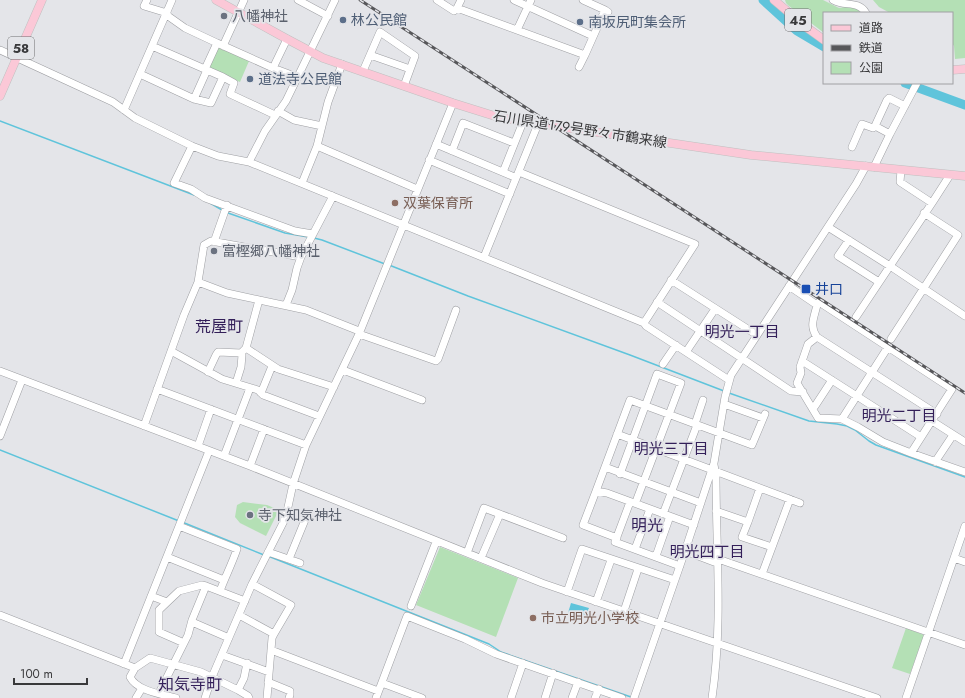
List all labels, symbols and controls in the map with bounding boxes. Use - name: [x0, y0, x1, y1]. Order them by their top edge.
- place label: 八幡神社: [232, 6, 288, 26]
- road number: 45: [785, 9, 811, 31]
- place label: 林公民館: [351, 10, 407, 30]
- marker: 八幡神社: [219, 11, 229, 21]
- place label: 南坂尻町集会所: [588, 12, 686, 32]
- legend: [823, 12, 953, 84]
- marker: 林公民館: [338, 15, 348, 25]
- marker: 南坂尻町集会所: [575, 17, 585, 27]
- text: 道路: [859, 19, 883, 37]
- road number: 58: [8, 37, 34, 59]
- text: 鉄道: [859, 39, 883, 57]
- text: 公園: [859, 59, 883, 77]
- place label: 道法寺公民館: [258, 69, 342, 89]
- marker: 道法寺公民館: [245, 74, 255, 84]
- street label: 石川県道179号野々市鶴来線: [492, 105, 668, 153]
- place label: 双葉保育所: [403, 193, 473, 213]
- marker: 双葉保育所: [390, 198, 400, 208]
- place label: 富樫郷八幡神社: [222, 241, 320, 261]
- marker: 富樫郷八幡神社: [209, 246, 219, 256]
- place label: 井口: [815, 279, 843, 299]
- marker: 井口: [800, 283, 812, 295]
- district label: 荒屋町: [195, 315, 243, 338]
- district label: 明光一丁目: [704, 321, 780, 343]
- district label: 明光二丁目: [861, 405, 937, 427]
- district label: 明光三丁目: [633, 438, 709, 460]
- place label: 寺下知気神社: [258, 505, 342, 525]
- marker: 寺下知気神社: [245, 510, 255, 520]
- district label: 明光: [631, 514, 663, 537]
- district label: 明光四丁目: [669, 541, 745, 563]
- place label: 市立明光小学校: [541, 608, 639, 628]
- marker: 市立明光小学校: [528, 613, 538, 623]
- scale bar: [14, 660, 87, 686]
- text: 100 m: [20, 665, 53, 683]
- district label: 知気寺町: [158, 673, 222, 696]

